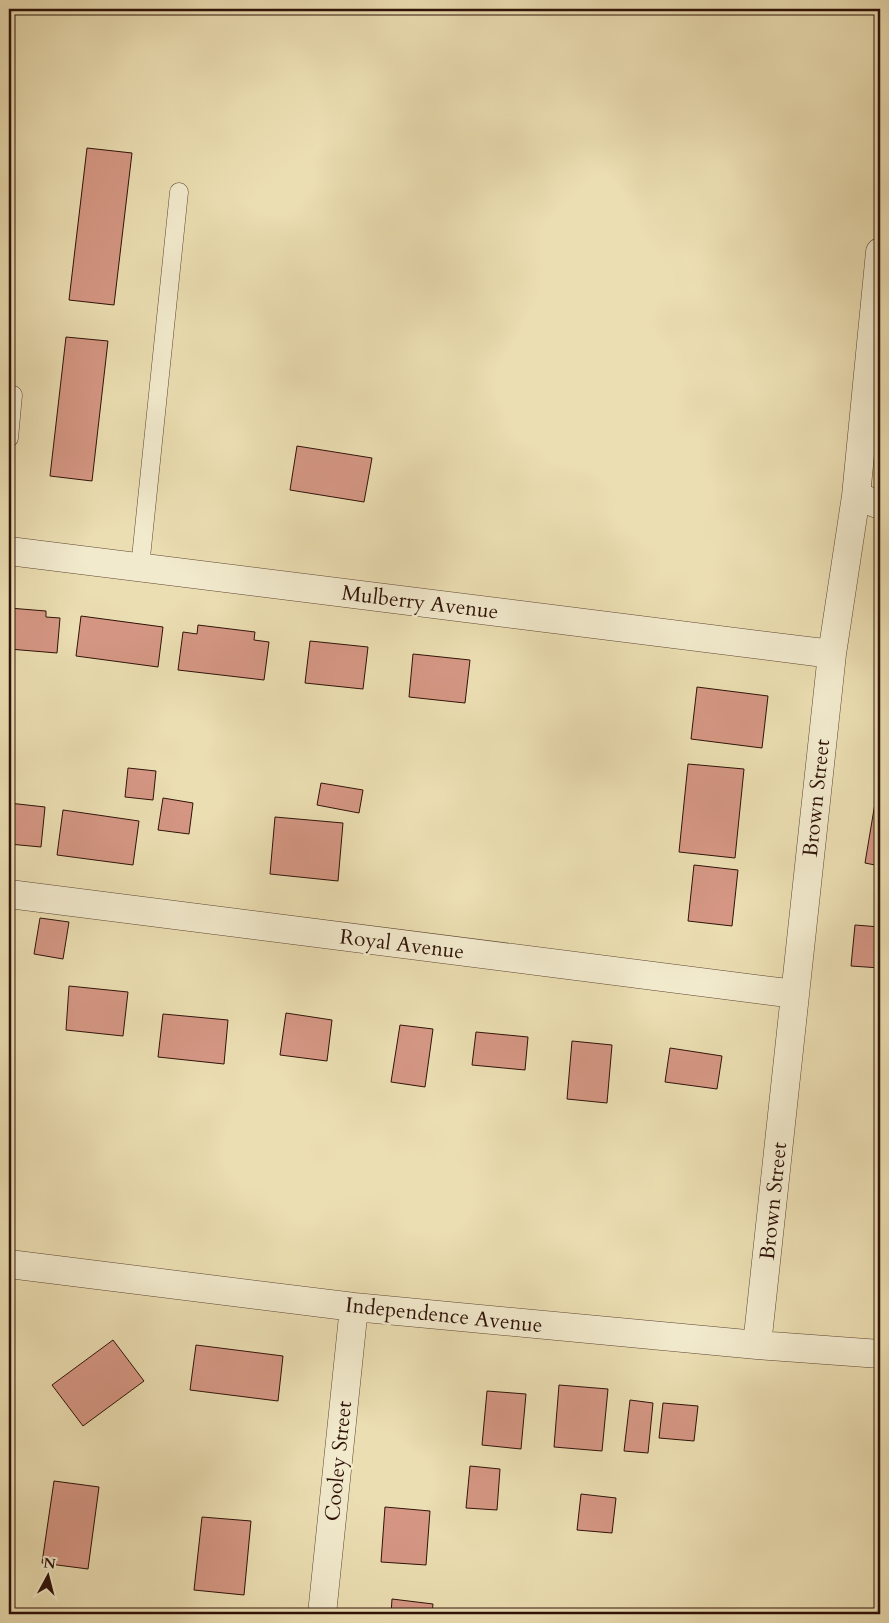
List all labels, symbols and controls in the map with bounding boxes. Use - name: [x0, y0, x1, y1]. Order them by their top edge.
- street label: Mulberry Avenue: [340, 579, 500, 626]
- street label: Brown Street: [796, 737, 837, 858]
- street label: Royal Avenue: [338, 922, 466, 967]
- street label: Brown Street: [753, 1140, 794, 1261]
- street label: Independence Avenue: [344, 1291, 544, 1340]
- street label: Cooley Street: [318, 1399, 359, 1523]
- north arrow: [22, 1550, 72, 1600]
- text: N: [42, 1553, 57, 1574]

